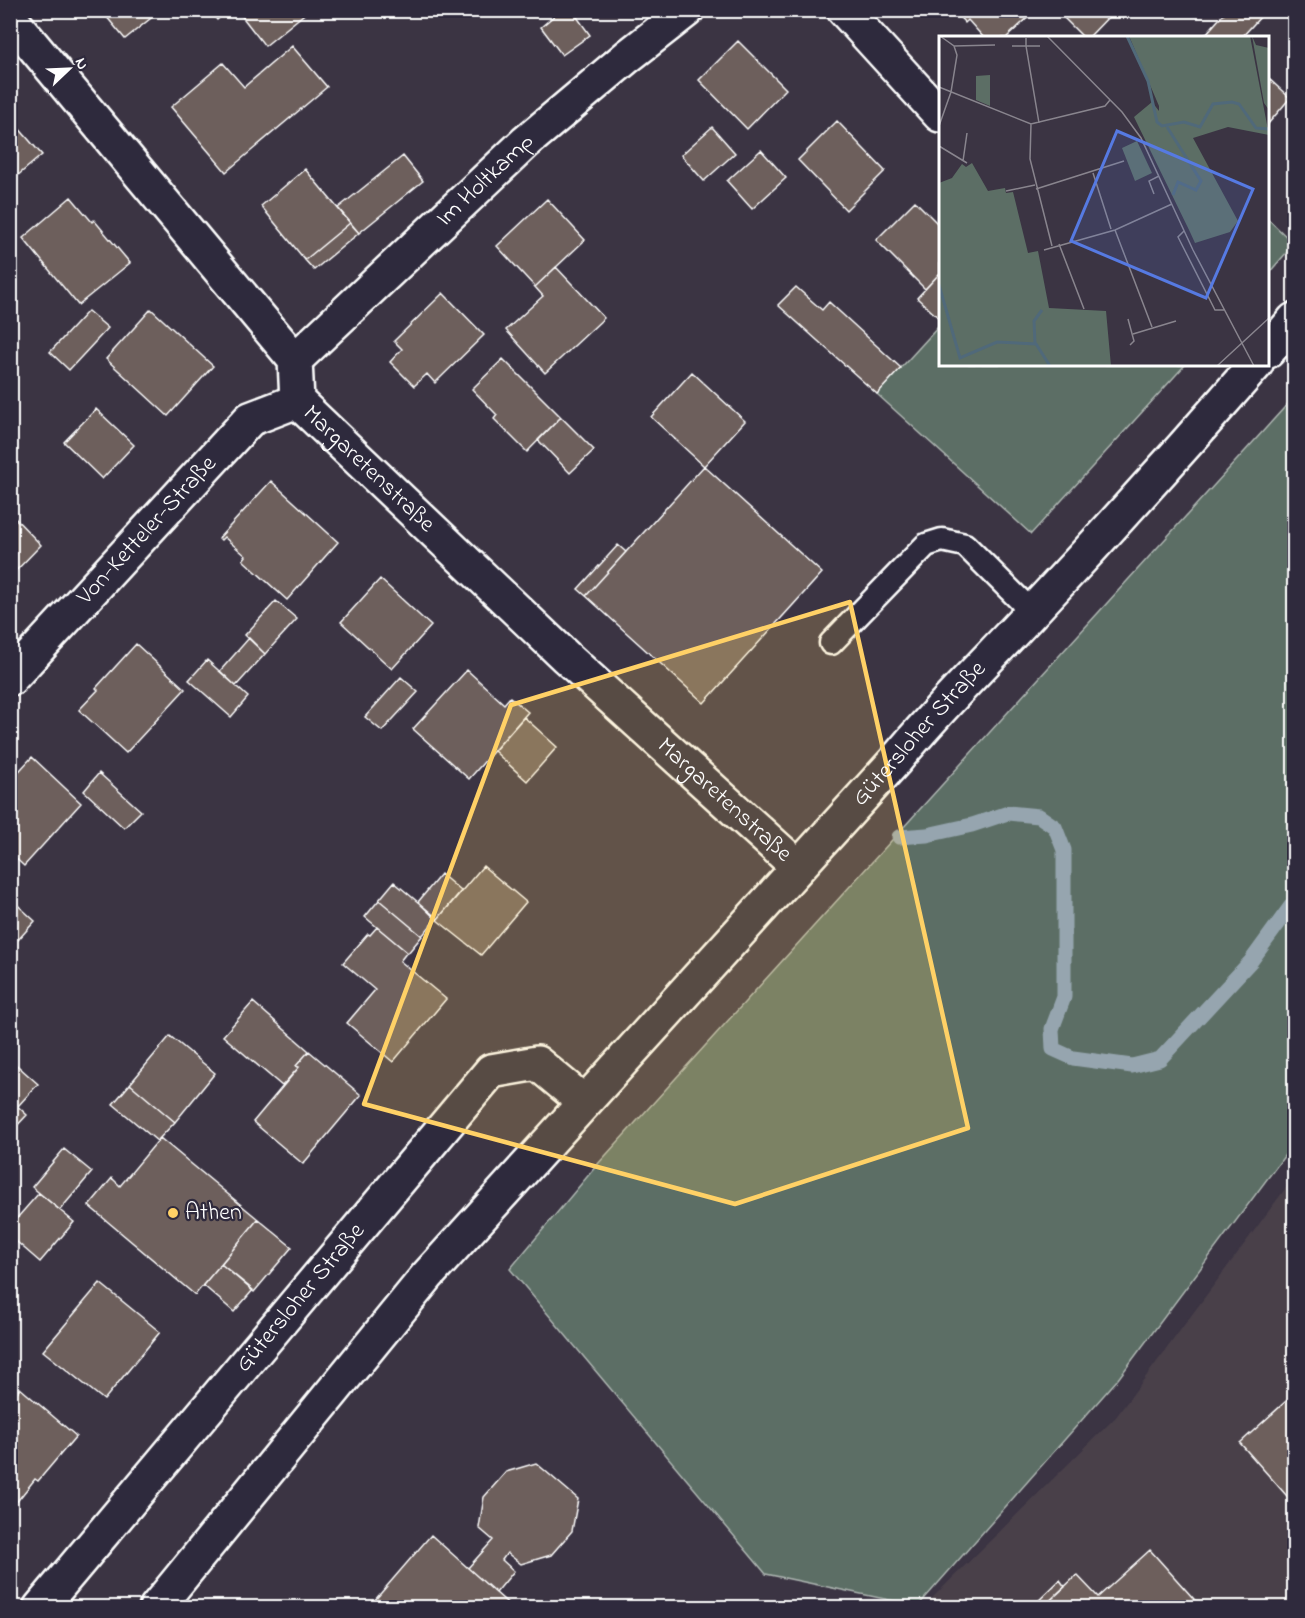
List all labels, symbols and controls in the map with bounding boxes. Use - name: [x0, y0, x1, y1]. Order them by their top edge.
- inset map: [939, 36, 1269, 366]
- north arrow: [39, 39, 99, 99]
- text: N: [68, 54, 94, 74]
- street label: Im Holtkamp: [429, 125, 542, 235]
- street label: Margaretenstraße: [294, 397, 443, 541]
- street label: Von-Ketteler-Straße: [68, 448, 225, 614]
- street label: Gütersloher Straße: [844, 653, 995, 815]
- street label: Margaretenstraße: [649, 730, 800, 871]
- place label: Athen: [185, 1196, 242, 1231]
- marker: Athen: [166, 1206, 180, 1220]
- street label: Gütersloher Straße: [227, 1215, 374, 1380]

